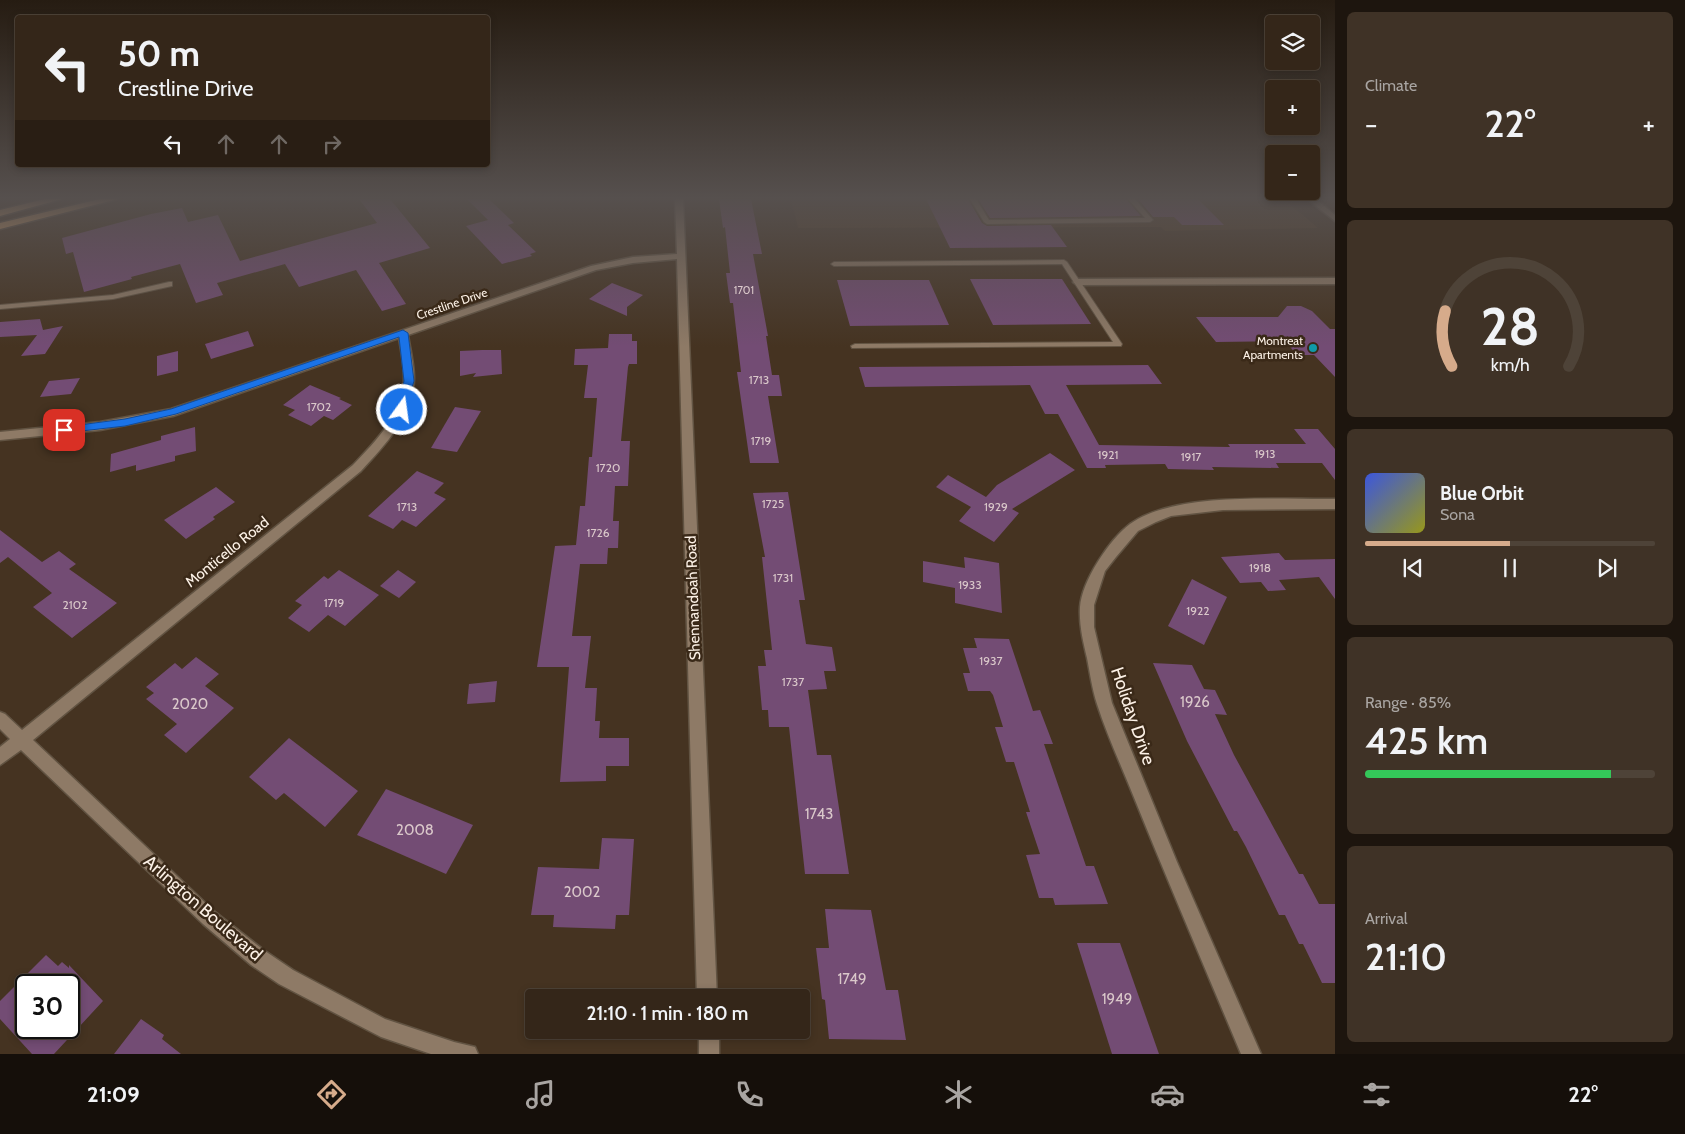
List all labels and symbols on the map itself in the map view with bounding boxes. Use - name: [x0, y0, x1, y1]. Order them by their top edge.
- house number: 1701: [734, 283, 754, 297]
- street label: Crestline Drive: [414, 284, 489, 323]
- place label: Montreat Apartments: [1243, 333, 1303, 362]
- marker: Montreat Apartments: [1307, 342, 1319, 354]
- house number: 1713: [749, 372, 769, 387]
- position arrow: [375, 383, 427, 435]
- house number: 1702: [307, 399, 331, 414]
- pin: [43, 409, 85, 451]
- house number: 1719: [751, 433, 772, 448]
- house number: 1913: [1254, 446, 1276, 461]
- house number: 1921: [1098, 447, 1118, 462]
- house number: 1917: [1181, 449, 1201, 464]
- house number: 1720: [596, 460, 620, 475]
- house number: 1725: [762, 496, 784, 511]
- house number: 1713: [397, 499, 417, 514]
- house number: 1929: [984, 499, 1008, 514]
- street label: Monticello Road: [182, 513, 272, 591]
- house number: 1726: [586, 525, 610, 540]
- street label: Shennandoah Road: [682, 535, 704, 661]
- house number: 1918: [1249, 560, 1271, 575]
- house number: 1731: [773, 570, 793, 585]
- house number: 1933: [958, 577, 982, 592]
- house number: 1719: [324, 595, 345, 610]
- house number: 2102: [63, 597, 87, 612]
- house number: 1922: [1186, 603, 1210, 618]
- house number: 1937: [979, 653, 1003, 668]
- street label: Holiday Drive: [1106, 664, 1160, 768]
- house number: 1737: [782, 674, 804, 689]
- house number: 1926: [1180, 693, 1210, 711]
- house number: 2020: [172, 695, 208, 713]
- house number: 1743: [805, 805, 833, 823]
- house number: 2008: [396, 821, 434, 839]
- street label: Arlington Boulevard: [139, 850, 267, 966]
- house number: 2002: [564, 883, 600, 901]
- house number: 1749: [837, 970, 867, 988]
- speed limit sign: 30: [15, 974, 80, 1039]
- house number: 1949: [1102, 990, 1132, 1008]

